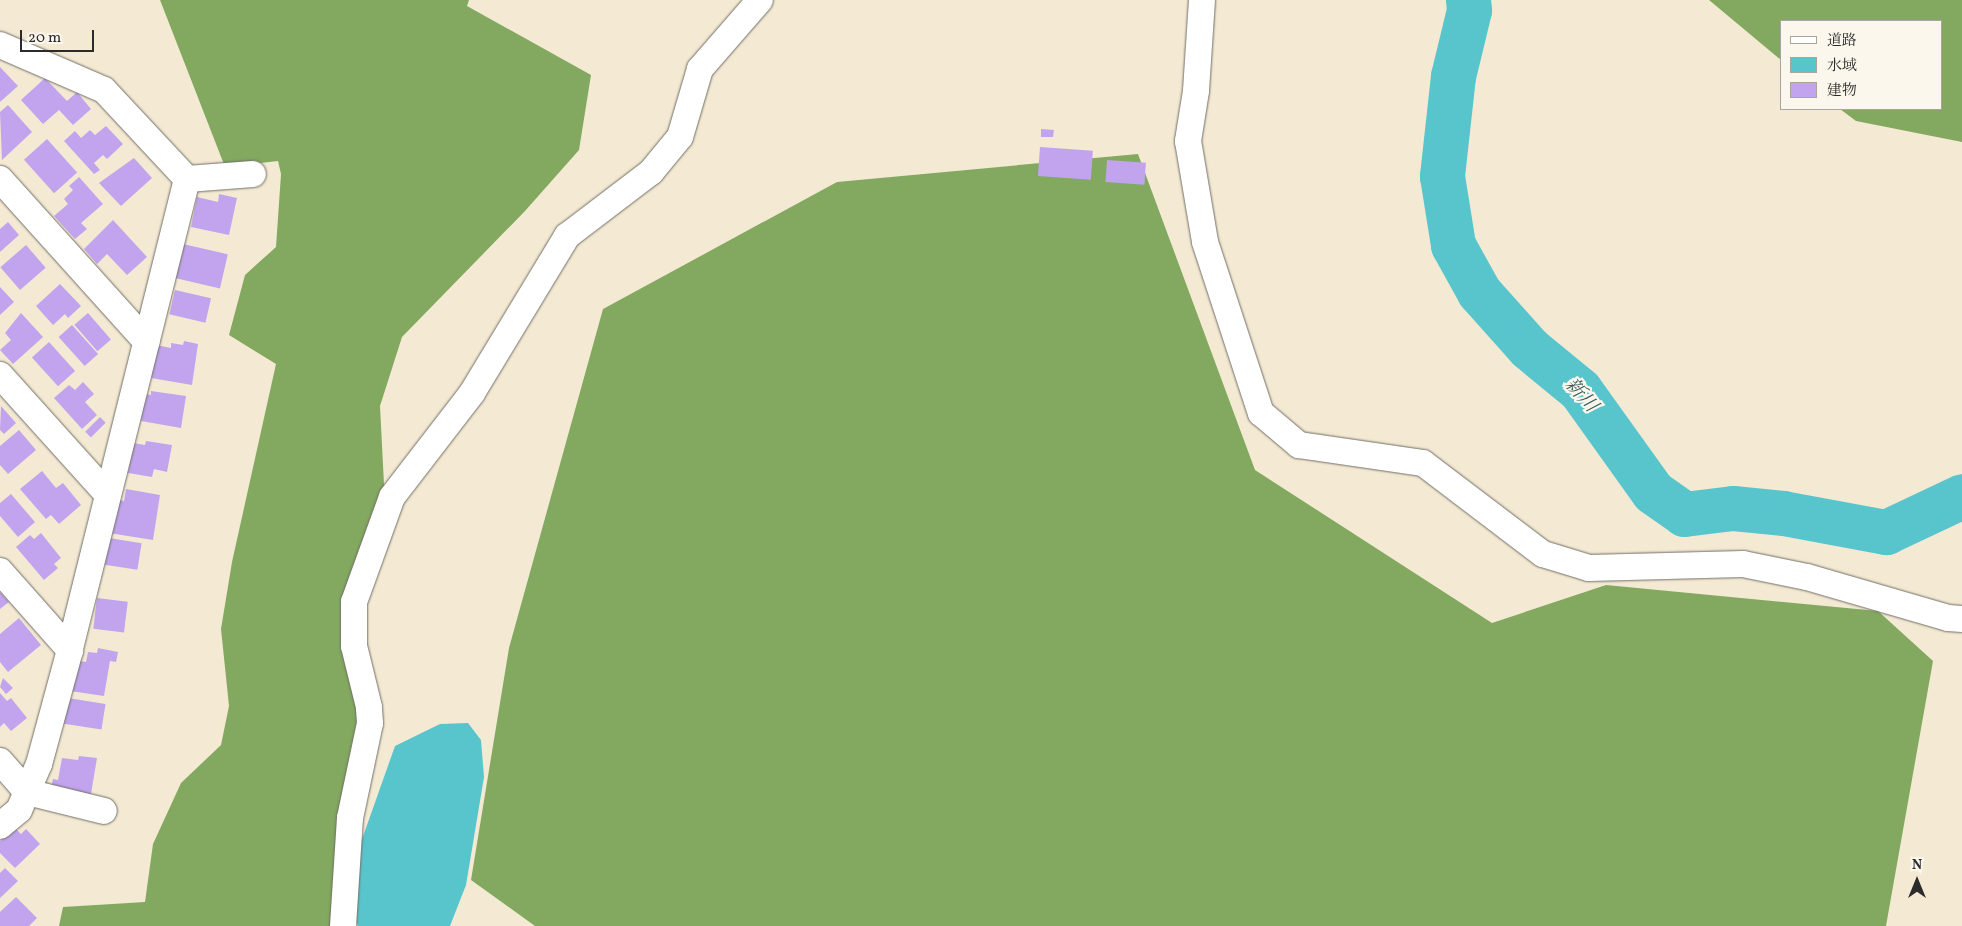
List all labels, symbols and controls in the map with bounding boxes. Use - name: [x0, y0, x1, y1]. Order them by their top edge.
- scale bar: [22, 20, 96, 52]
- legend: [1780, 20, 1942, 110]
- text: 20 m: [28, 28, 61, 49]
- text: 道路: [1827, 31, 1857, 52]
- text: 水域: [1827, 56, 1857, 77]
- text: 建物: [1827, 81, 1857, 102]
- water label: 新川: [1559, 374, 1601, 418]
- north arrow: [1892, 856, 1942, 906]
- text: N: [1912, 856, 1922, 875]

